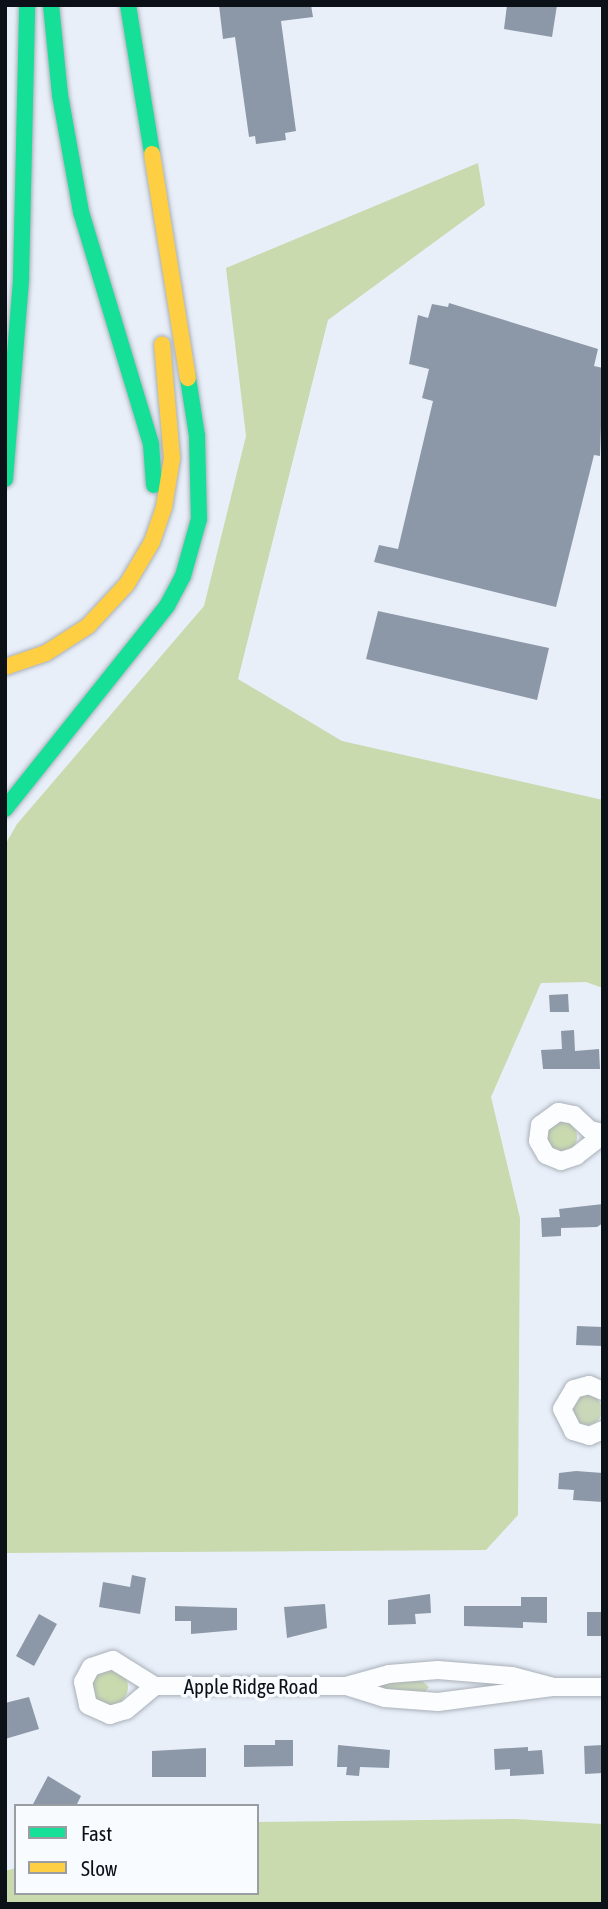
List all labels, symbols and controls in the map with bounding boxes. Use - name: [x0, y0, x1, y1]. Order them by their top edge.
- street label: Apple Ridge Road: [184, 1673, 318, 1699]
- legend: [14, 1804, 259, 1895]
- text: Fast: [81, 1821, 112, 1845]
- text: Slow: [81, 1856, 117, 1880]

